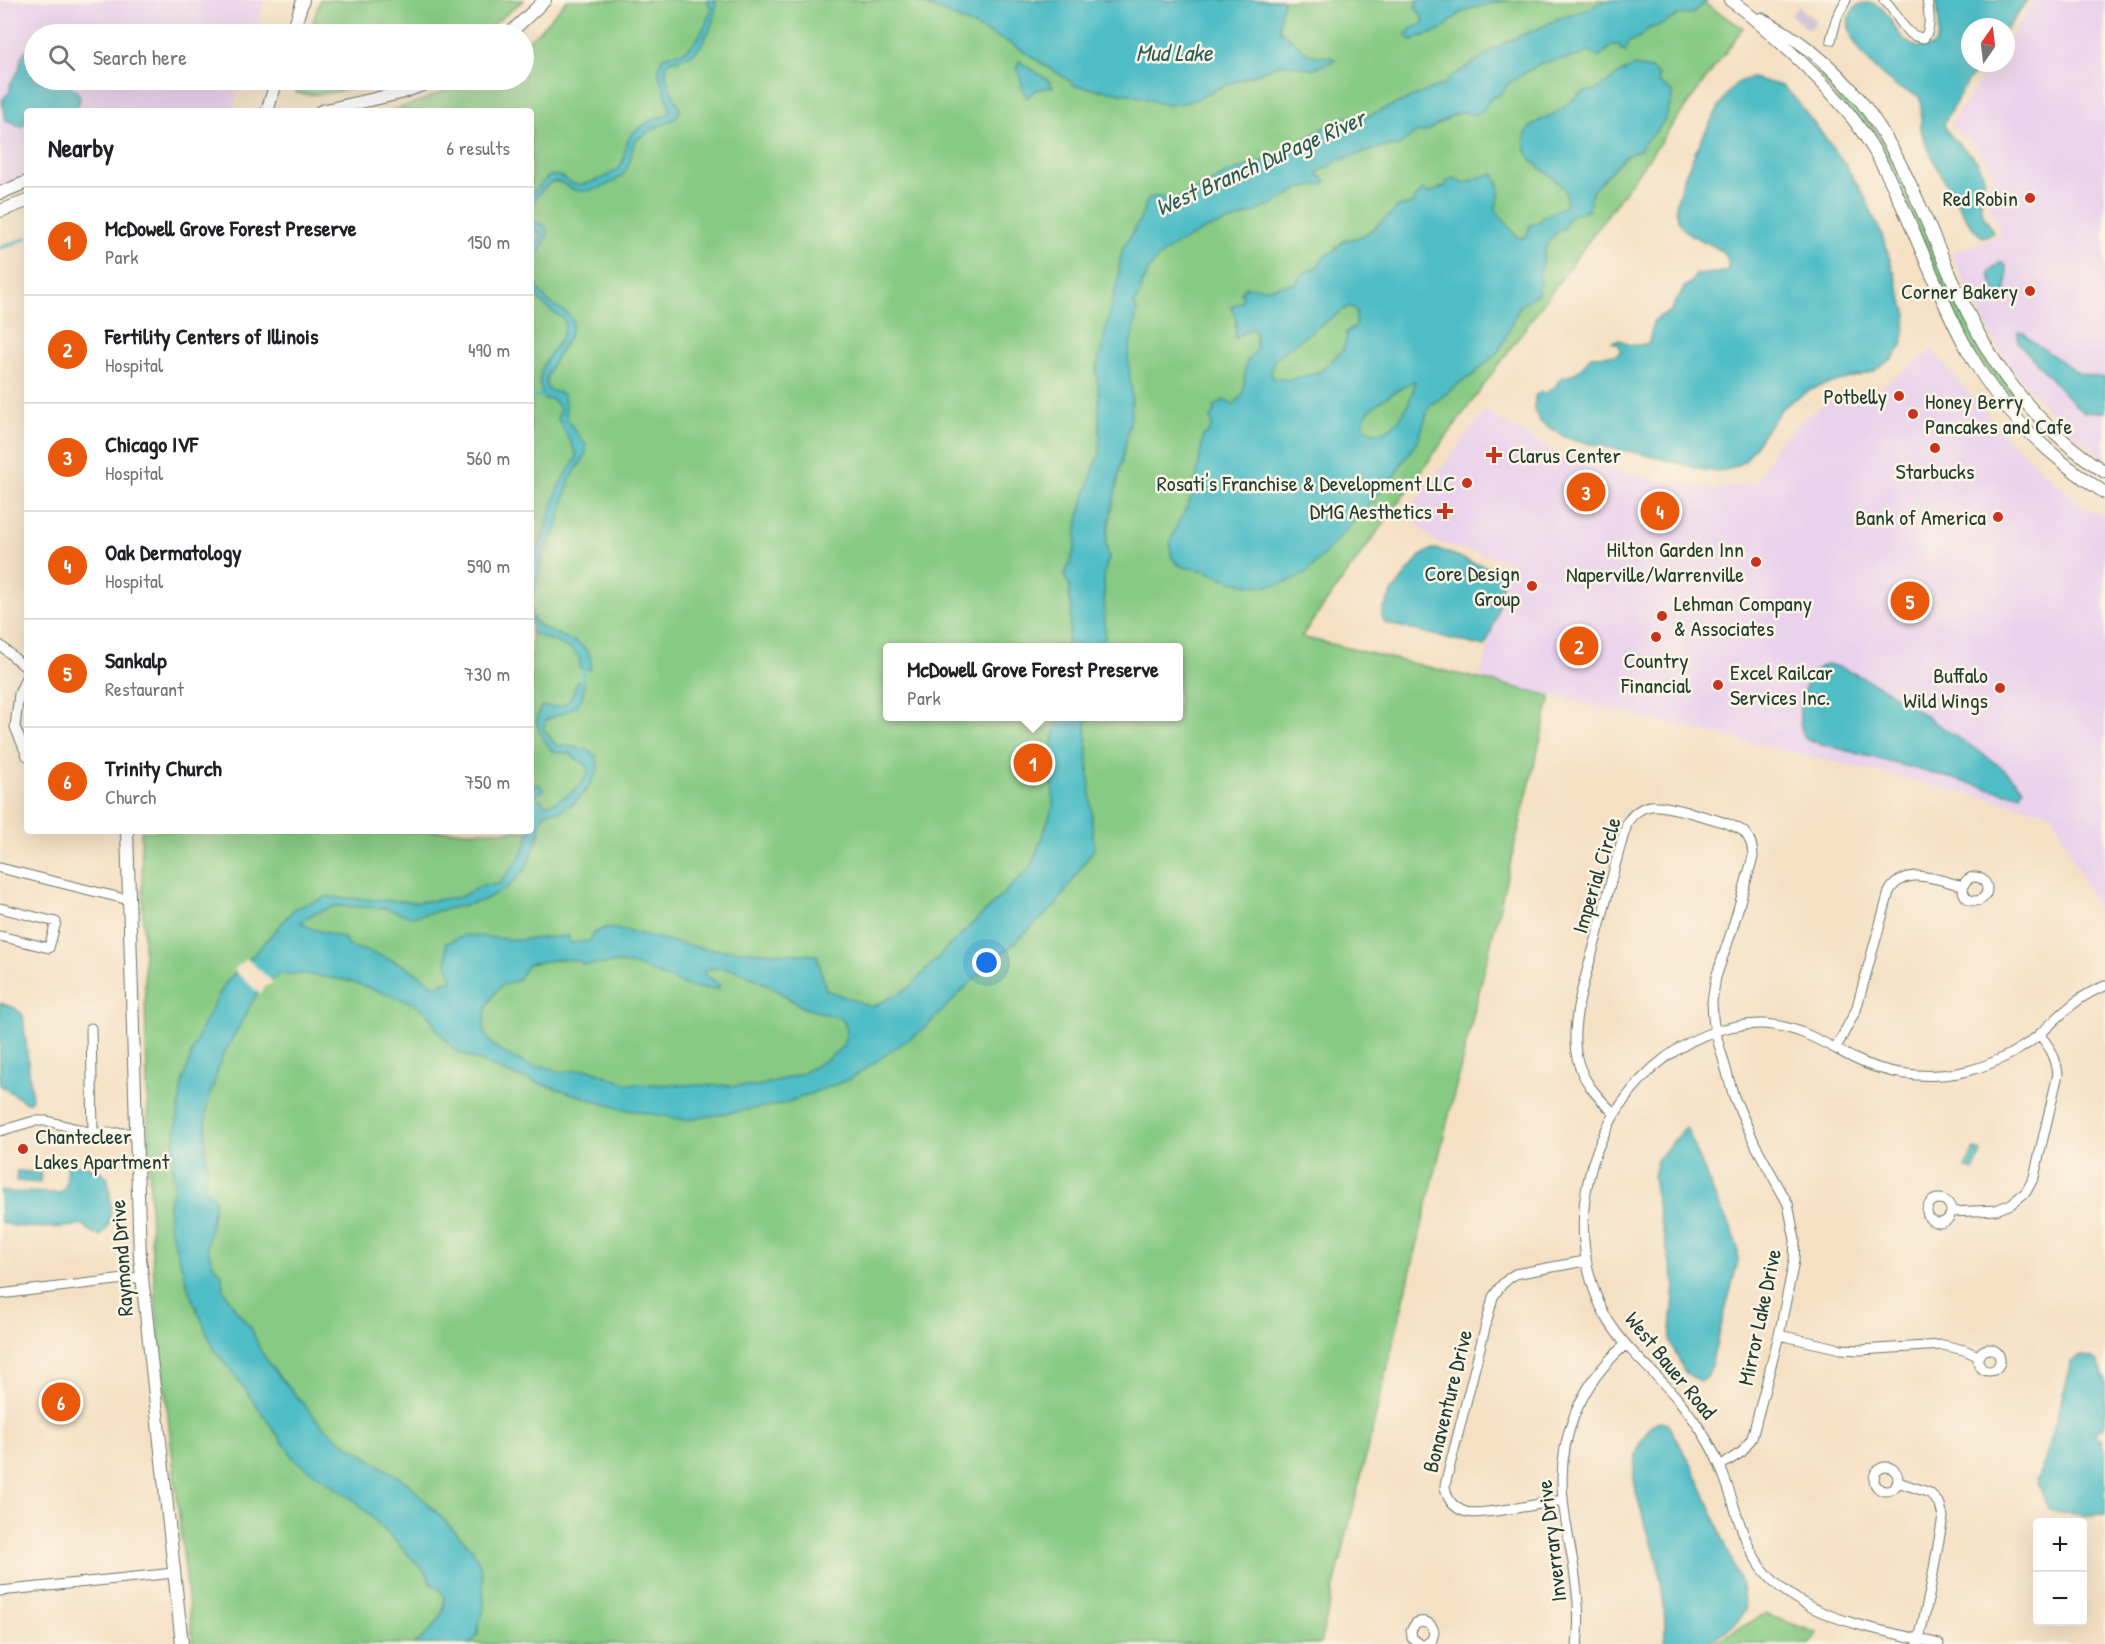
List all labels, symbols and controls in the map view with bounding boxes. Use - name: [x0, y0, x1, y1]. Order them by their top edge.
- north arrow: [1961, 18, 2015, 72]
- search box: [24, 24, 534, 90]
- water label: Mud Lake: [1136, 36, 1214, 68]
- icon: search: [45, 41, 78, 74]
- text: Search here: [93, 42, 187, 72]
- water label: West Branch DuPage River: [1150, 100, 1373, 224]
- text: Nearby: [48, 130, 114, 165]
- text: 6 results: [446, 134, 510, 161]
- place label: Red Robin: [1943, 183, 2018, 213]
- marker: Red Robin: [2023, 191, 2037, 205]
- text: McDowell Grove Forest Preserve: [105, 213, 356, 243]
- text: 1: [64, 228, 71, 255]
- text: 150 m: [467, 228, 510, 255]
- text: Park: [105, 243, 138, 270]
- place label: Corner Bakery: [1901, 276, 2018, 306]
- marker: Corner Bakery: [2023, 284, 2037, 298]
- text: Fertility Centers of Illinois: [105, 321, 318, 351]
- text: 2: [63, 336, 72, 363]
- text: 490 m: [468, 336, 510, 363]
- text: Hospital: [105, 351, 163, 378]
- place label: Potbelly: [1823, 381, 1887, 411]
- place label: Honey Berry Pancakes and Cafe: [1925, 386, 2073, 441]
- marker: Potbelly: [1892, 389, 1906, 403]
- marker: Honey Berry Pancakes and Cafe: [1906, 407, 1920, 421]
- text: Chicago IVF: [105, 429, 198, 459]
- place label: Clarus Center: [1508, 440, 1621, 470]
- marker: Starbucks: [1928, 441, 1942, 455]
- text: 3: [63, 444, 72, 471]
- text: 560 m: [466, 444, 510, 471]
- marker: Clarus Center: [1485, 446, 1503, 464]
- place label: Starbucks: [1896, 456, 1974, 486]
- text: Hospital: [105, 459, 163, 486]
- place label: Rosati's Franchise & Development LLC: [1157, 468, 1455, 498]
- pin: 3: [1566, 470, 1606, 514]
- marker: Rosati's Franchise & Development LLC: [1460, 476, 1474, 490]
- pin: 4: [1640, 488, 1680, 534]
- place label: DMG Aesthetics: [1310, 496, 1432, 526]
- marker: DMG Aesthetics: [1436, 502, 1454, 520]
- place label: Bank of America: [1855, 502, 1986, 532]
- marker: Bank of America: [1991, 510, 2005, 524]
- place label: Hilton Garden Inn Naperville/Warrenville: [1566, 534, 1744, 589]
- text: Oak Dermatology: [105, 537, 242, 567]
- text: 4: [64, 552, 71, 579]
- text: 590 m: [467, 552, 510, 579]
- marker: Hilton Garden Inn Naperville/Warrenville: [1749, 555, 1763, 569]
- place label: Core Design Group: [1424, 558, 1521, 613]
- text: Hospital: [105, 567, 163, 594]
- pin: 5: [1890, 578, 1930, 624]
- marker: Core Design Group: [1525, 579, 1539, 593]
- place label: Lehman Company & Associates: [1674, 588, 1812, 643]
- marker: Lehman Company & Associates: [1655, 609, 1669, 623]
- pin: 2: [1560, 624, 1598, 668]
- marker: Country Financial: [1649, 630, 1663, 644]
- popup: [883, 643, 1183, 721]
- text: Sankalp: [105, 645, 167, 675]
- place label: Country Financial: [1620, 645, 1691, 700]
- text: McDowell Grove Forest Preserve: [907, 654, 1159, 684]
- place label: Excel Railcar Services Inc.: [1730, 657, 1833, 712]
- text: 5: [63, 660, 72, 687]
- text: 730 m: [464, 660, 510, 687]
- place label: Buffalo Wild Wings: [1903, 660, 1988, 715]
- text: Restaurant: [105, 675, 184, 702]
- marker: Excel Railcar Services Inc.: [1711, 678, 1725, 692]
- marker: Buffalo Wild Wings: [1993, 681, 2007, 695]
- text: Park: [907, 684, 941, 711]
- pin: 1: [1014, 740, 1052, 786]
- text: Trinity Church: [105, 753, 222, 783]
- text: 6: [64, 768, 71, 795]
- text: 750 m: [464, 768, 510, 795]
- text: Church: [105, 783, 156, 810]
- street label: Imperial Circle: [1564, 813, 1628, 937]
- your location: [972, 948, 1001, 977]
- place label: Chantecleer Lakes Apartment: [35, 1121, 170, 1176]
- marker: Chantecleer Lakes Apartment: [16, 1142, 30, 1156]
- street label: Raymond Drive: [102, 1198, 140, 1317]
- street label: Mirror Lake Drive: [1730, 1246, 1788, 1388]
- street label: West Bauer Road: [1618, 1305, 1724, 1425]
- street label: Bonaventure Drive: [1415, 1326, 1479, 1476]
- pin: 6: [42, 1380, 80, 1424]
- street label: Inverrary Drive: [1529, 1478, 1573, 1604]
- map controls: [2033, 1518, 2087, 1626]
- button: +: [2033, 1518, 2087, 1572]
- button: −: [2033, 1572, 2087, 1626]

